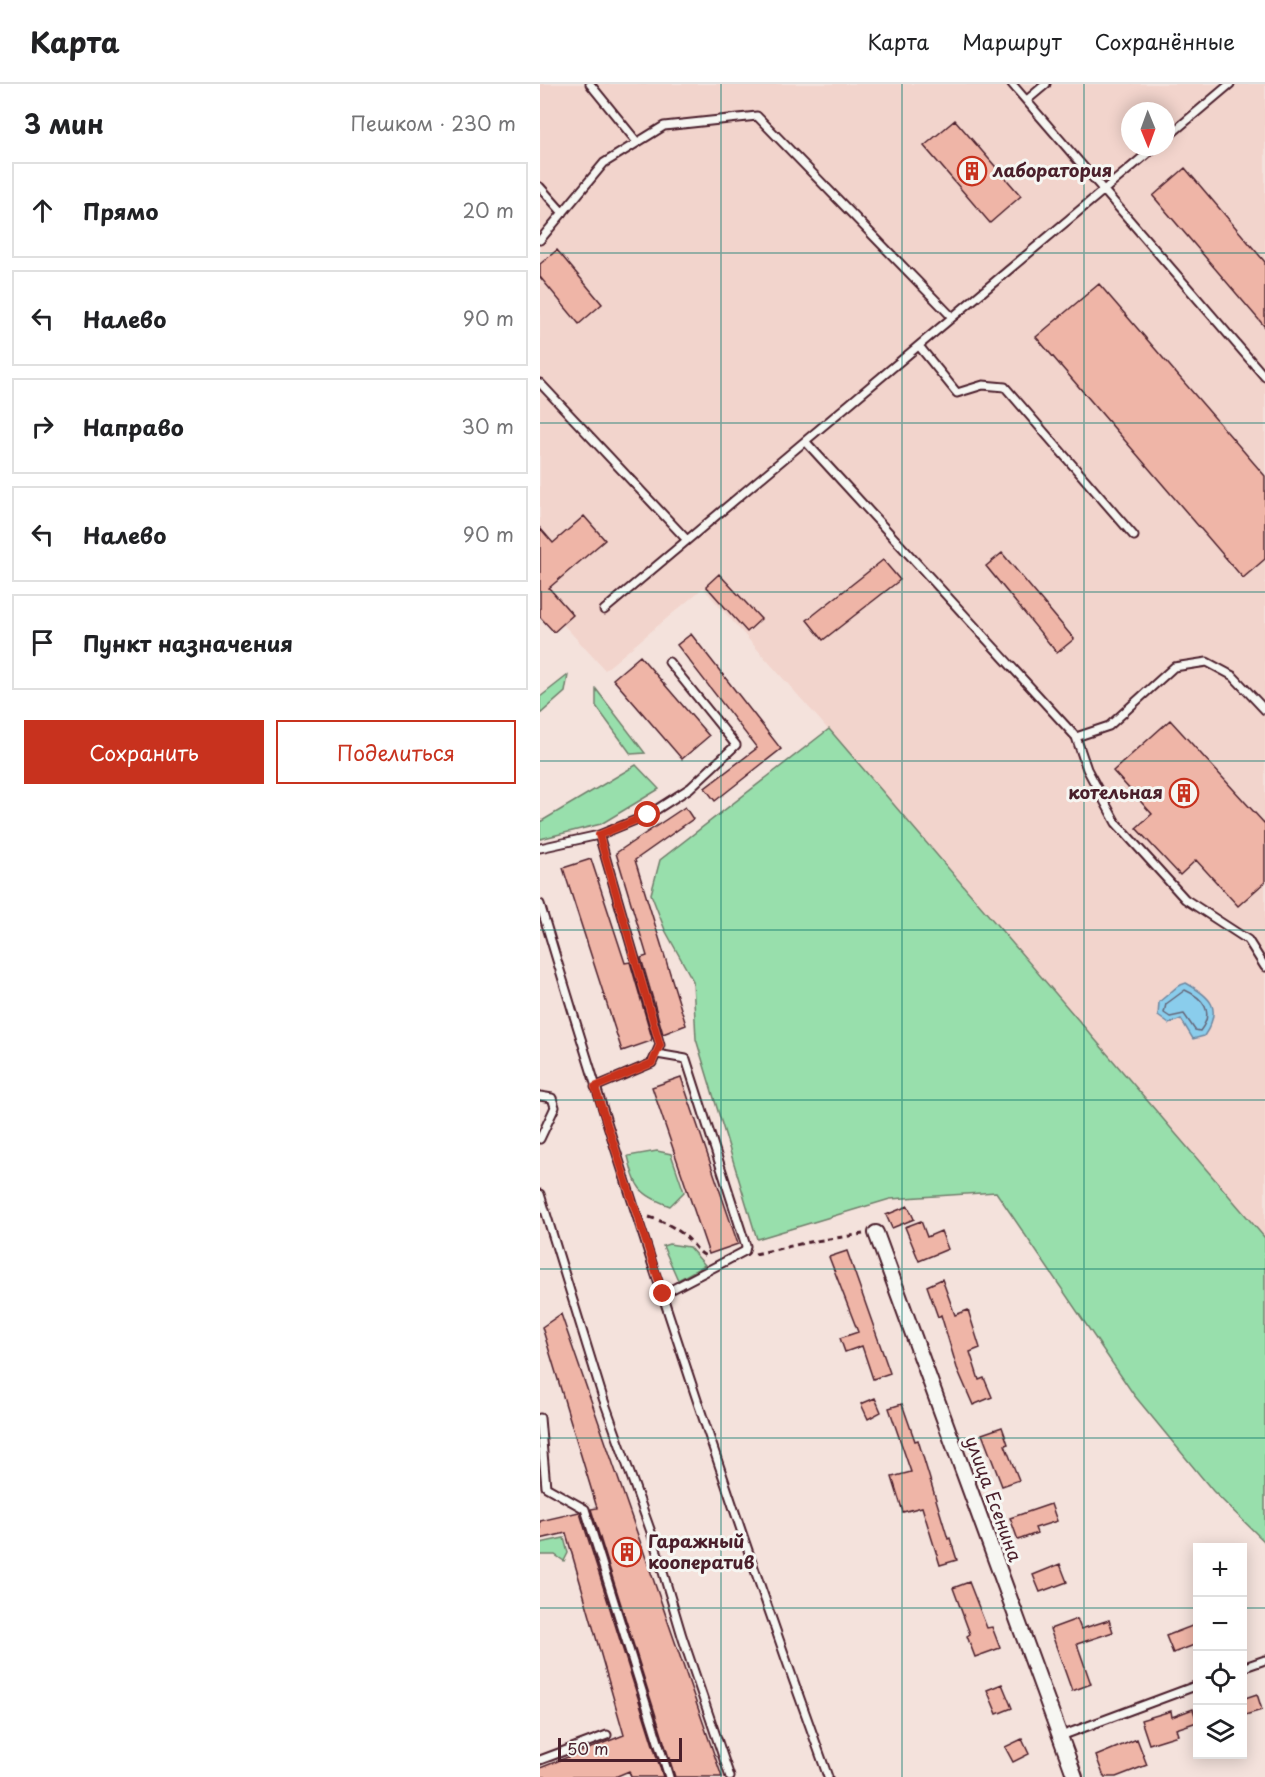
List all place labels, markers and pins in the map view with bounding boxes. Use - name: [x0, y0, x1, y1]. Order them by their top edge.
- building icon: лаборатория: [956, 155, 988, 187]
- place label: лаборатория: [992, 156, 1112, 183]
- building icon: котельная: [1168, 777, 1200, 809]
- place label: котельная: [1068, 778, 1163, 805]
- place label: Гаражный кооператив: [648, 1527, 755, 1575]
- building icon: Гаражный кооператив: [611, 1536, 643, 1568]

